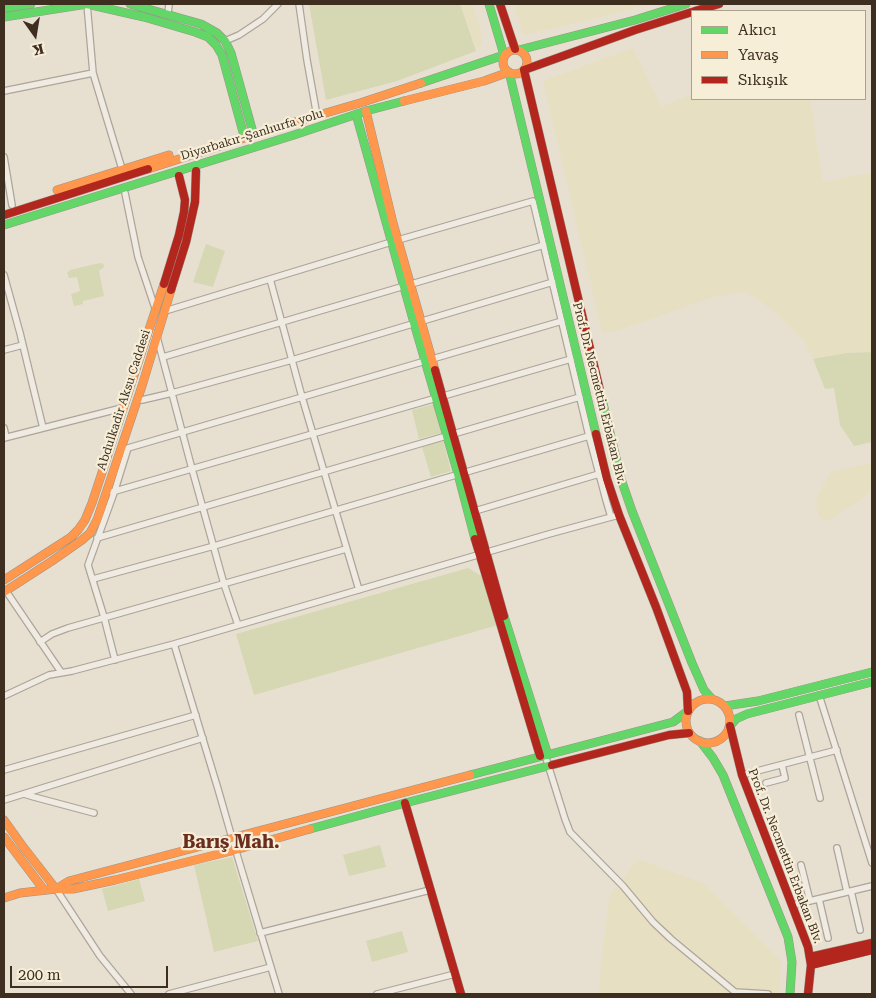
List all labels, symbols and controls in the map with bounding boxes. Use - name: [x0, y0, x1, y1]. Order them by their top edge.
- north arrow: [10, 10, 60, 60]
- legend: [691, 10, 866, 100]
- text: Akıcı: [738, 21, 776, 39]
- text: K: [31, 41, 46, 59]
- text: Yavaş: [738, 46, 779, 64]
- text: Sıkışık: [738, 71, 788, 89]
- street label: Diyarbakır-Şanlıurfa yolu: [179, 106, 325, 164]
- street label: Prof. Dr. Necmettin Erbakan Blv.: [569, 301, 629, 485]
- street label: Abdulkadir Aksu Caddesi: [94, 328, 154, 472]
- street label: Prof. Dr. Necmettin Erbakan Blv.: [745, 766, 825, 946]
- district label: Barış Mah.: [182, 832, 280, 854]
- scale bar: [12, 956, 170, 988]
- text: 200 m: [18, 966, 61, 984]

